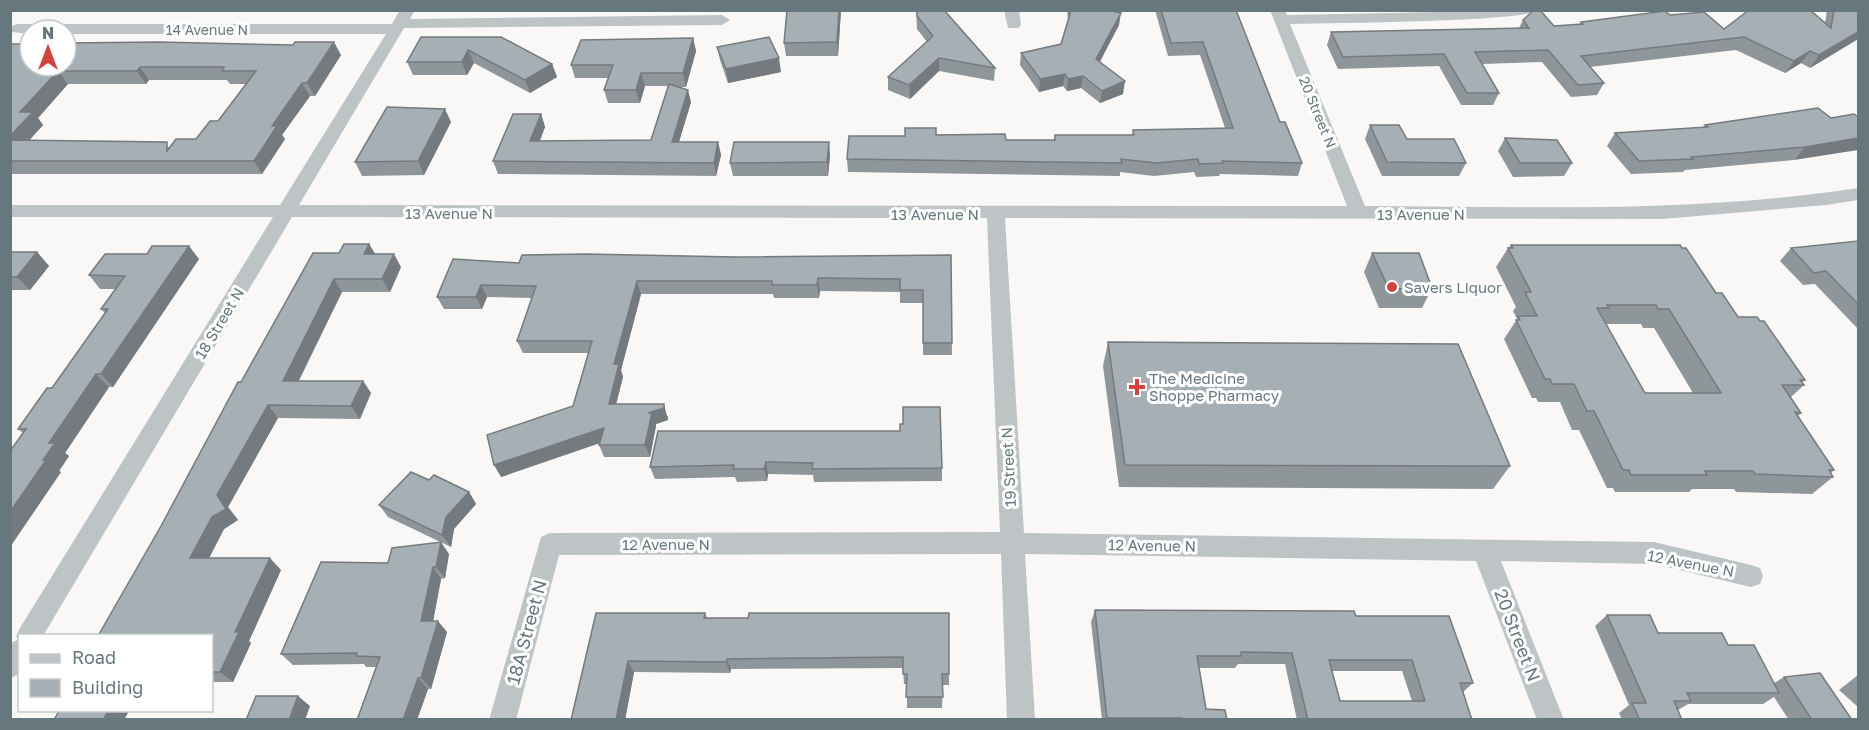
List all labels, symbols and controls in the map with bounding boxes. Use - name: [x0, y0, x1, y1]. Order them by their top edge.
- north arrow: [18, 18, 78, 78]
- street label: 14 Avenue N: [166, 21, 248, 38]
- text: N: [42, 23, 54, 43]
- street label: 20 Street N: [1296, 74, 1340, 150]
- street label: 13 Avenue N: [405, 204, 493, 222]
- street label: 13 Avenue N: [891, 205, 979, 223]
- street label: 13 Avenue N: [1377, 205, 1465, 223]
- place label: Savers Liquor: [1404, 278, 1502, 296]
- marker: Savers Liquor: [1385, 280, 1399, 294]
- street label: 18 Street N: [191, 284, 247, 362]
- place label: The Medicine Shoppe Pharmacy: [1149, 369, 1280, 404]
- marker: The Medicine Shoppe Pharmacy: [1130, 380, 1144, 394]
- street label: 19 Street N: [997, 427, 1019, 507]
- street label: 12 Avenue N: [622, 535, 710, 553]
- street label: 12 Avenue N: [1108, 535, 1196, 555]
- street label: 12 Avenue N: [1646, 546, 1736, 580]
- street label: 18A Street N: [501, 577, 551, 687]
- street label: 20 Street N: [1490, 586, 1546, 684]
- legend: [18, 634, 213, 712]
- text: Road: [72, 646, 116, 668]
- text: Building: [72, 676, 143, 698]

